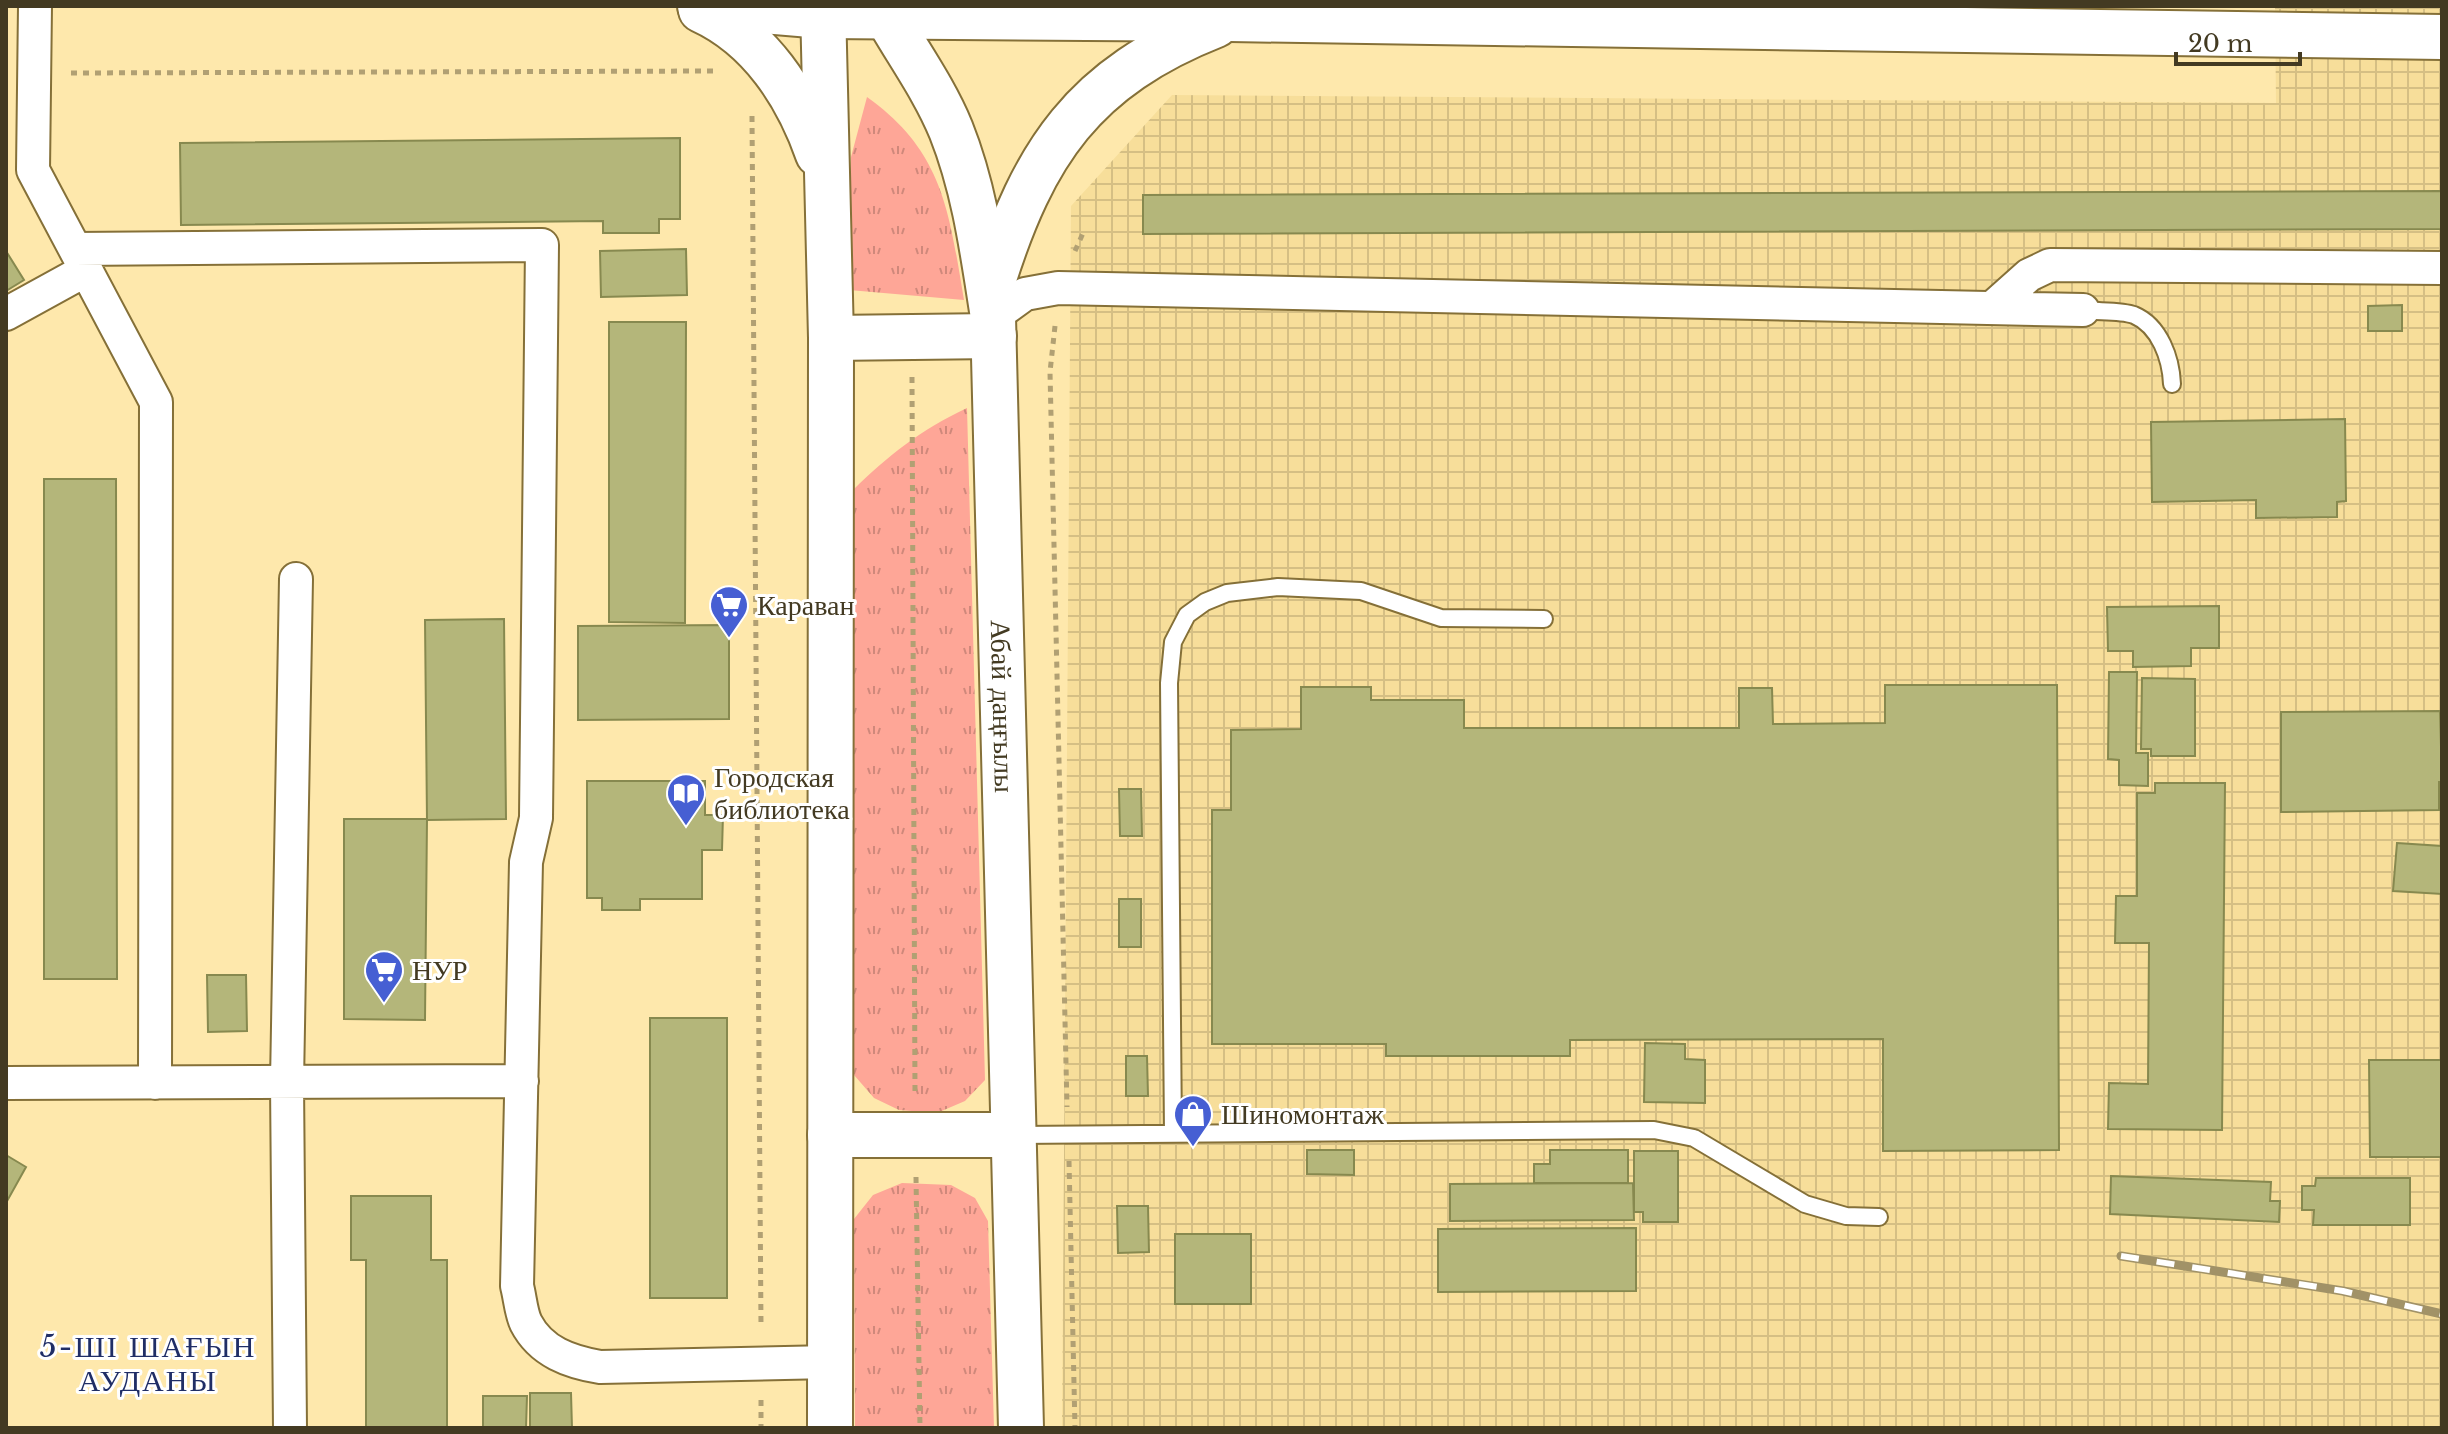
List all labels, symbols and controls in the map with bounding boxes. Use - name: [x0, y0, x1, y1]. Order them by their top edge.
- scale bar: [2176, 16, 2300, 66]
- text: 20 m: [2188, 29, 2253, 58]
- supermarket icon: Караван: [708, 584, 750, 639]
- place label: Караван: [757, 588, 854, 623]
- street label: Абай даңғылы: [983, 619, 1022, 794]
- place label: Городская библиотека: [714, 760, 850, 827]
- library icon: Городская библиотека: [665, 772, 707, 827]
- supermarket icon: НУР: [363, 949, 405, 1004]
- place label: НУР: [412, 953, 468, 988]
- shop icon: Шиномонтаж: [1172, 1093, 1214, 1148]
- place label: Шиномонтаж: [1221, 1097, 1384, 1132]
- district label: 5-ШІ ШАҒЫН АУДАНЫ: [40, 1328, 256, 1399]

